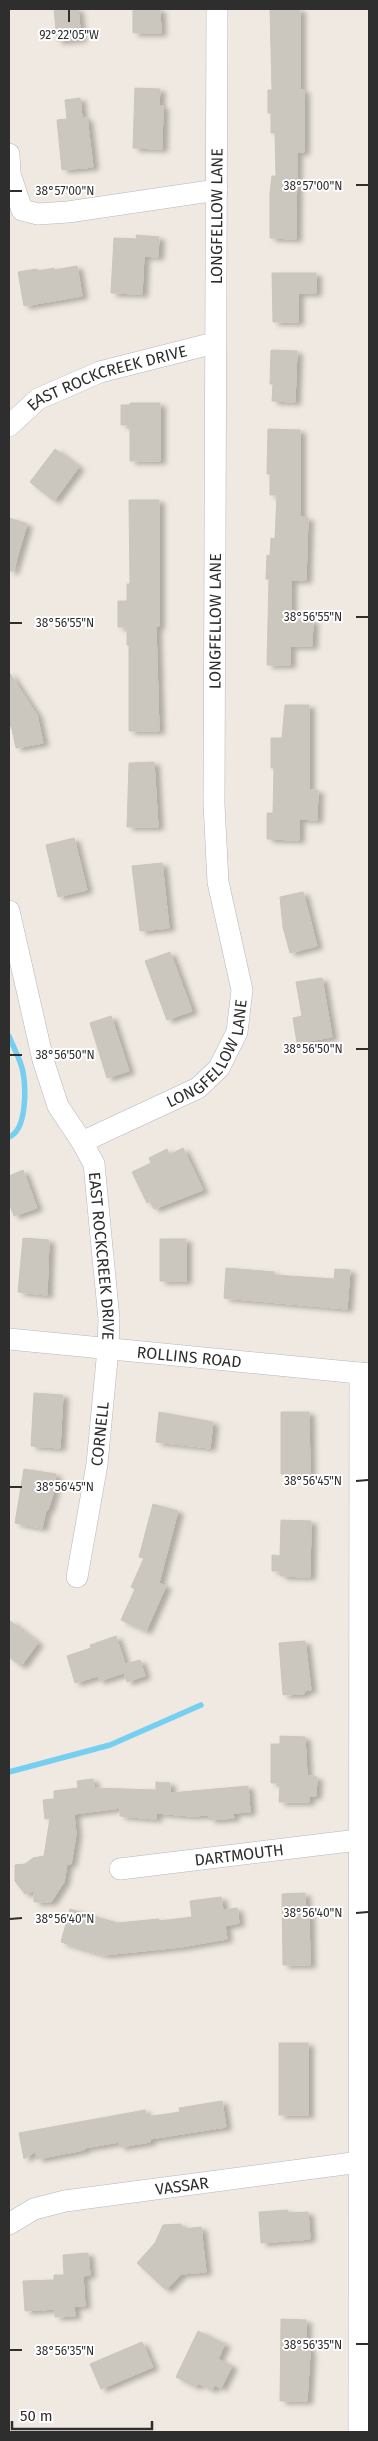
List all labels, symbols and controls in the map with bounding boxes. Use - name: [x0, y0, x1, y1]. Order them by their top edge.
- text: 92°22'05"W: [39, 28, 99, 42]
- street label: LONGFELLOW LANE: [206, 148, 226, 284]
- text: 38°57'00"N: [284, 179, 342, 193]
- text: 38°57'00"N: [36, 184, 94, 198]
- street label: EAST ROCKCREEK DRIVE: [23, 341, 189, 414]
- street label: LONGFELLOW LANE: [205, 553, 224, 689]
- text: 38°56'55"N: [284, 610, 342, 624]
- text: 38°56'55"N: [36, 616, 94, 630]
- street label: LONGFELLOW LANE: [163, 998, 250, 1111]
- text: 38°56'50"N: [283, 1042, 343, 1056]
- text: 38°56'50"N: [35, 1048, 95, 1062]
- street label: EAST ROCKCREEK DRIVE: [85, 1171, 119, 1341]
- street label: ROLLINS ROAD: [136, 1342, 242, 1371]
- street label: CORNELL: [87, 1401, 113, 1467]
- text: 38°56'45"N: [284, 1474, 342, 1488]
- text: 38°56'45"N: [36, 1480, 94, 1494]
- street label: DARTMOUTH: [193, 1840, 285, 1869]
- text: 38°56'40"N: [283, 1906, 343, 1920]
- text: 38°56'40"N: [35, 1912, 95, 1926]
- street label: VASSAR: [154, 2173, 210, 2199]
- text: 38°56'35"N: [284, 2338, 342, 2352]
- text: 38°56'35"N: [36, 2344, 94, 2358]
- scale bar: [12, 2398, 152, 2430]
- text: 50 m: [20, 2407, 53, 2425]

